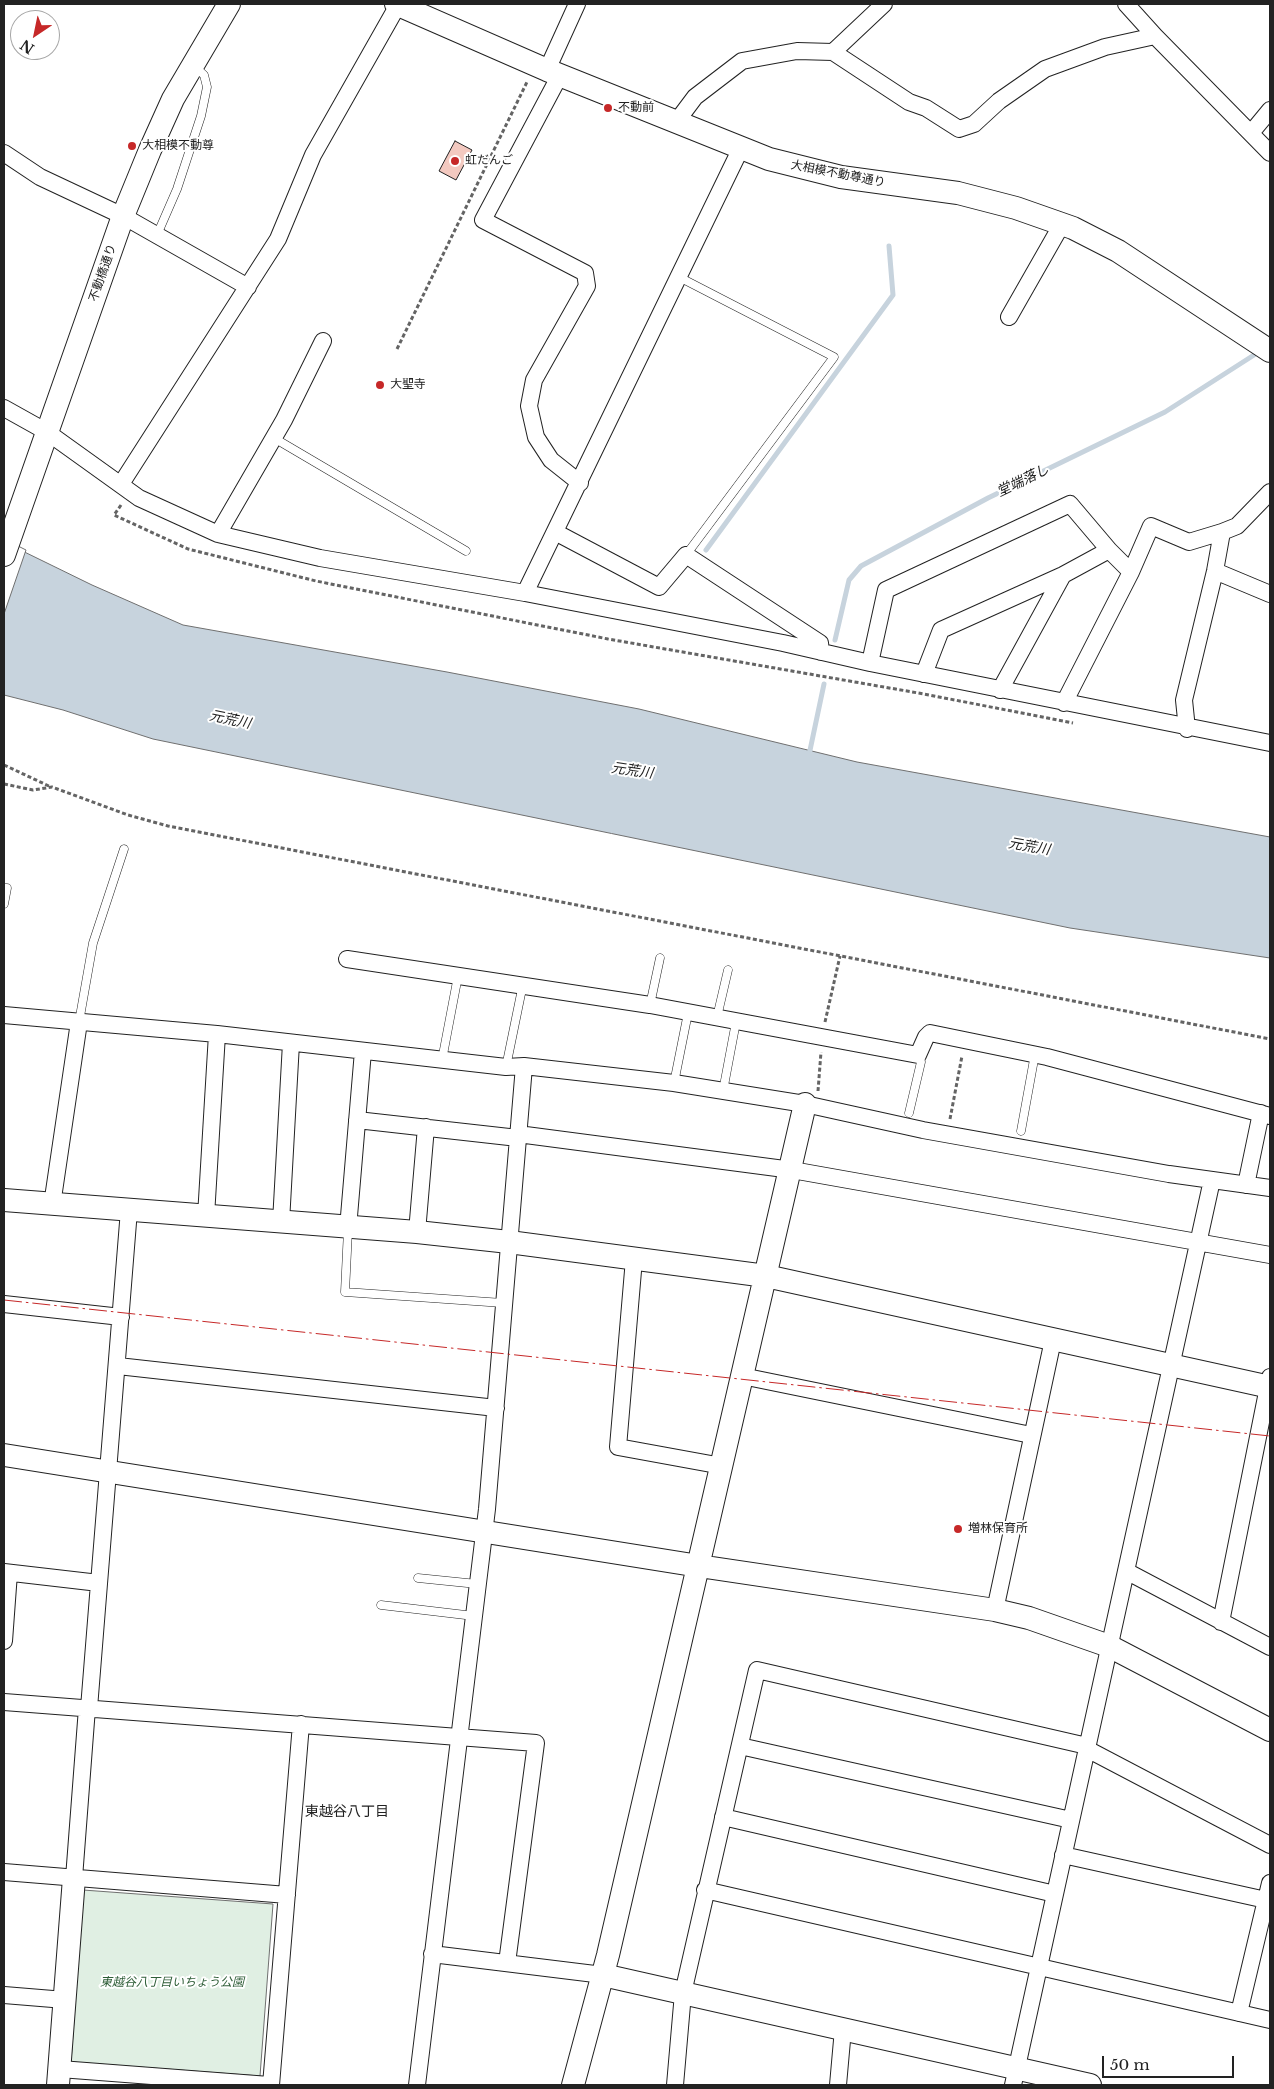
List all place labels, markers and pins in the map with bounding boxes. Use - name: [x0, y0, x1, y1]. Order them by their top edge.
- place label: 不動前: [618, 101, 654, 115]
- marker: 不動前: [602, 102, 614, 114]
- place label: 大相模不動尊: [142, 139, 214, 153]
- marker: 大相模不動尊: [126, 140, 138, 152]
- place label: 虹だんご: [465, 154, 513, 168]
- marker: 虹だんご: [449, 155, 461, 167]
- place label: 大聖寺: [390, 378, 426, 392]
- marker: 大聖寺: [374, 379, 386, 391]
- place label: 増林保育所: [968, 1522, 1028, 1536]
- marker: 増林保育所: [952, 1523, 964, 1535]

